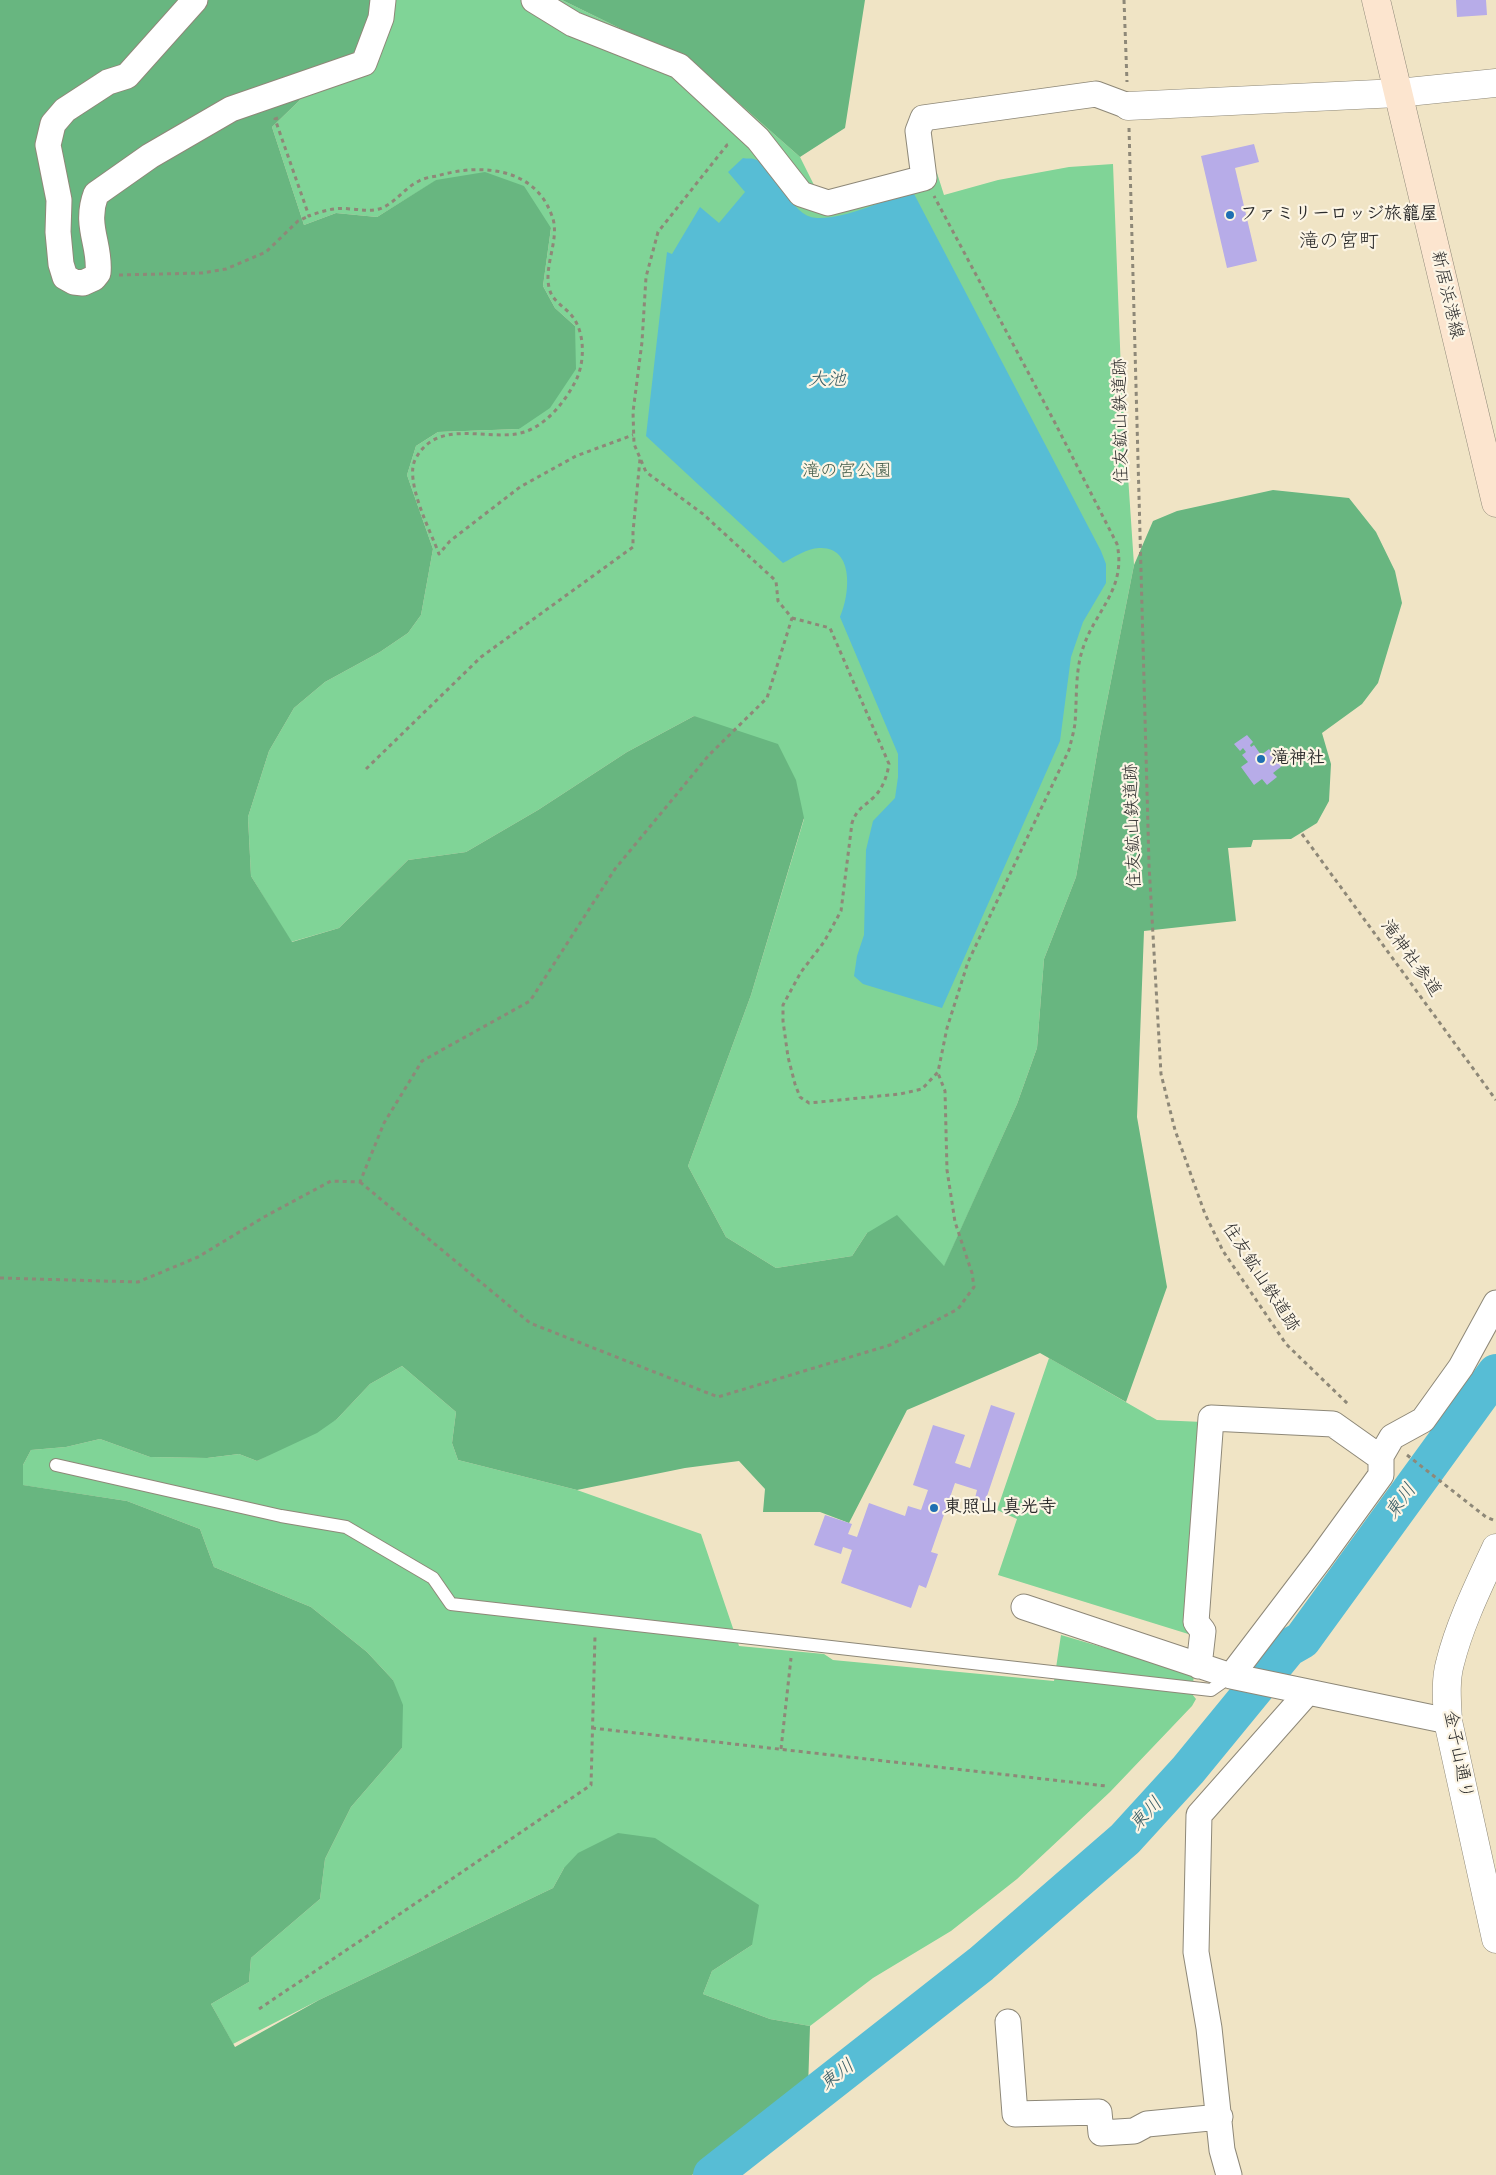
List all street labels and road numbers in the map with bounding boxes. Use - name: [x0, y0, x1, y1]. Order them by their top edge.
- street label: 新居浜港線: [1425, 249, 1467, 341]
- street label: 住友鉱山鉄道跡: [1110, 358, 1134, 484]
- street label: 住友鉱山鉄道跡: [1121, 763, 1147, 889]
- street label: 滝神社参道: [1375, 916, 1445, 1002]
- street label: 住友鉱山鉄道跡: [1217, 1219, 1303, 1337]
- street label: 金子山通り: [1438, 1709, 1476, 1801]

